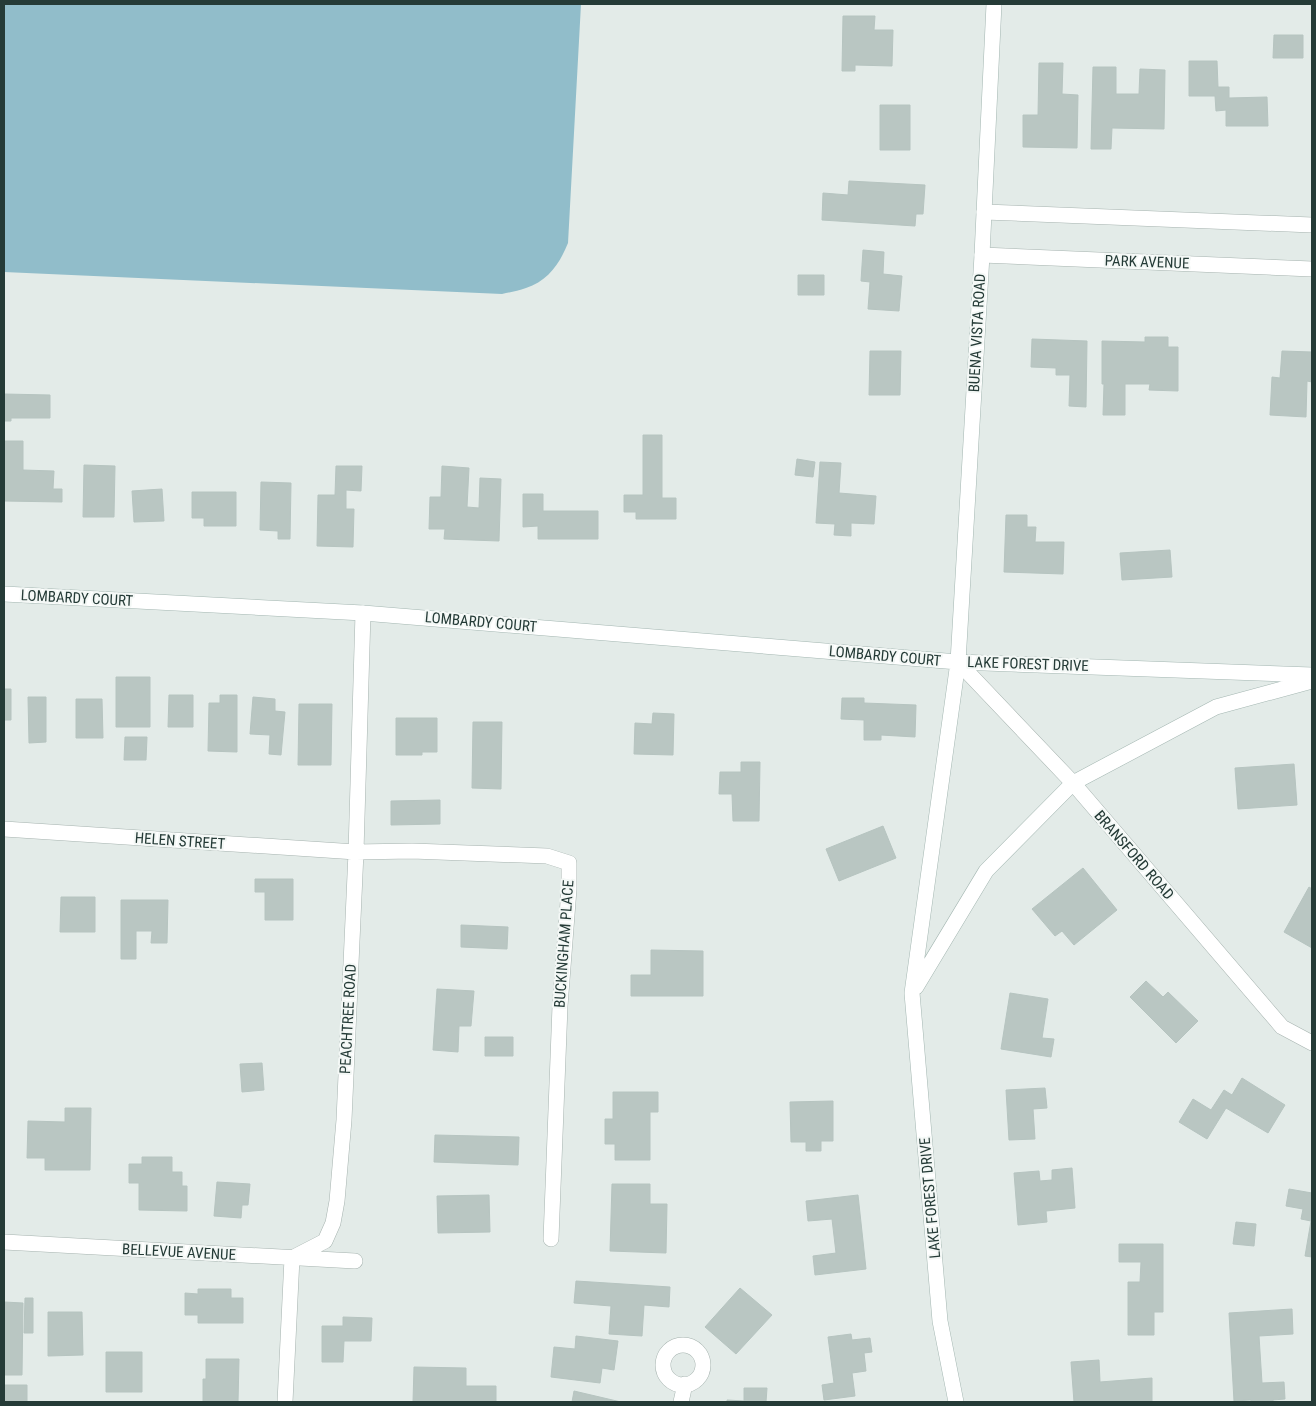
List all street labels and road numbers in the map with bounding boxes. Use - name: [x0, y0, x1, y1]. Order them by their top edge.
- street label: PARK AVENUE: [1104, 252, 1190, 272]
- street label: BUENA VISTA ROAD: [965, 273, 989, 393]
- street label: LOMBARDY COURT: [20, 586, 134, 610]
- street label: LOMBARDY COURT: [424, 608, 538, 636]
- street label: LOMBARDY COURT: [828, 642, 942, 670]
- street label: LAKE FOREST DRIVE: [967, 653, 1089, 675]
- street label: BRANSFORD ROAD: [1090, 807, 1178, 903]
- street label: HELEN STREET: [134, 829, 226, 853]
- street label: BUCKINGHAM PLACE: [551, 879, 577, 1009]
- street label: PEACHTREE ROAD: [336, 964, 360, 1074]
- street label: LAKE FOREST DRIVE: [916, 1137, 944, 1259]
- street label: BELLEVUE AVENUE: [122, 1240, 236, 1264]

